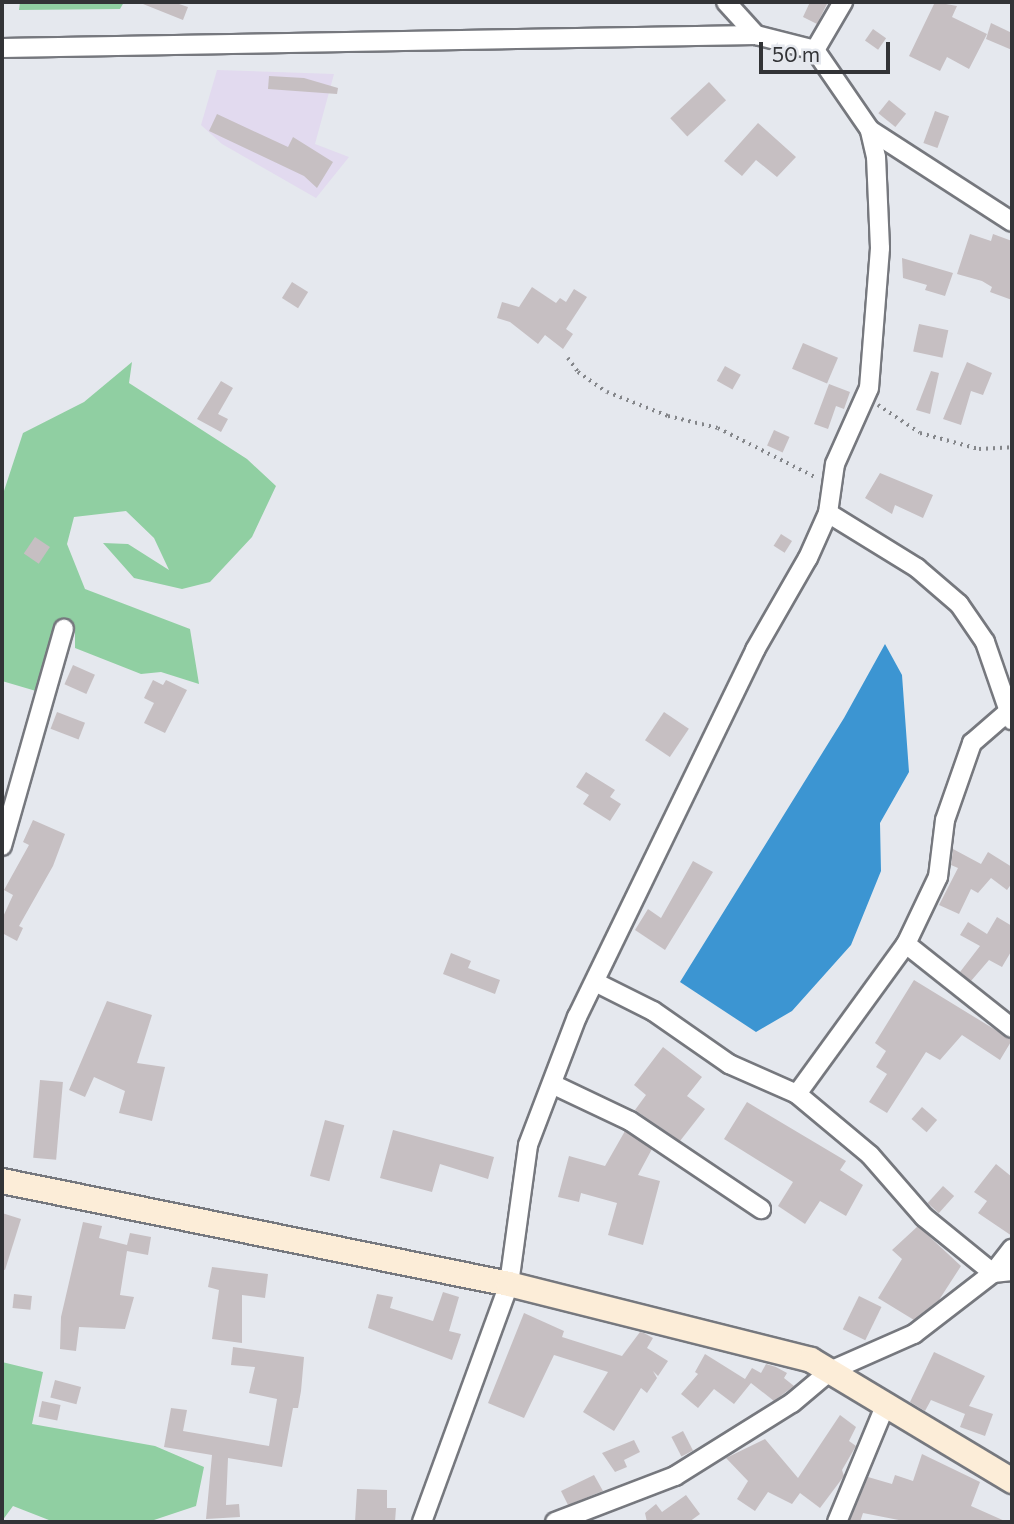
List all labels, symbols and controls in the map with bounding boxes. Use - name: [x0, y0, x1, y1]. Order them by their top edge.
- scale bar: [762, 28, 893, 72]
- text: 50 m: [772, 41, 820, 66]

